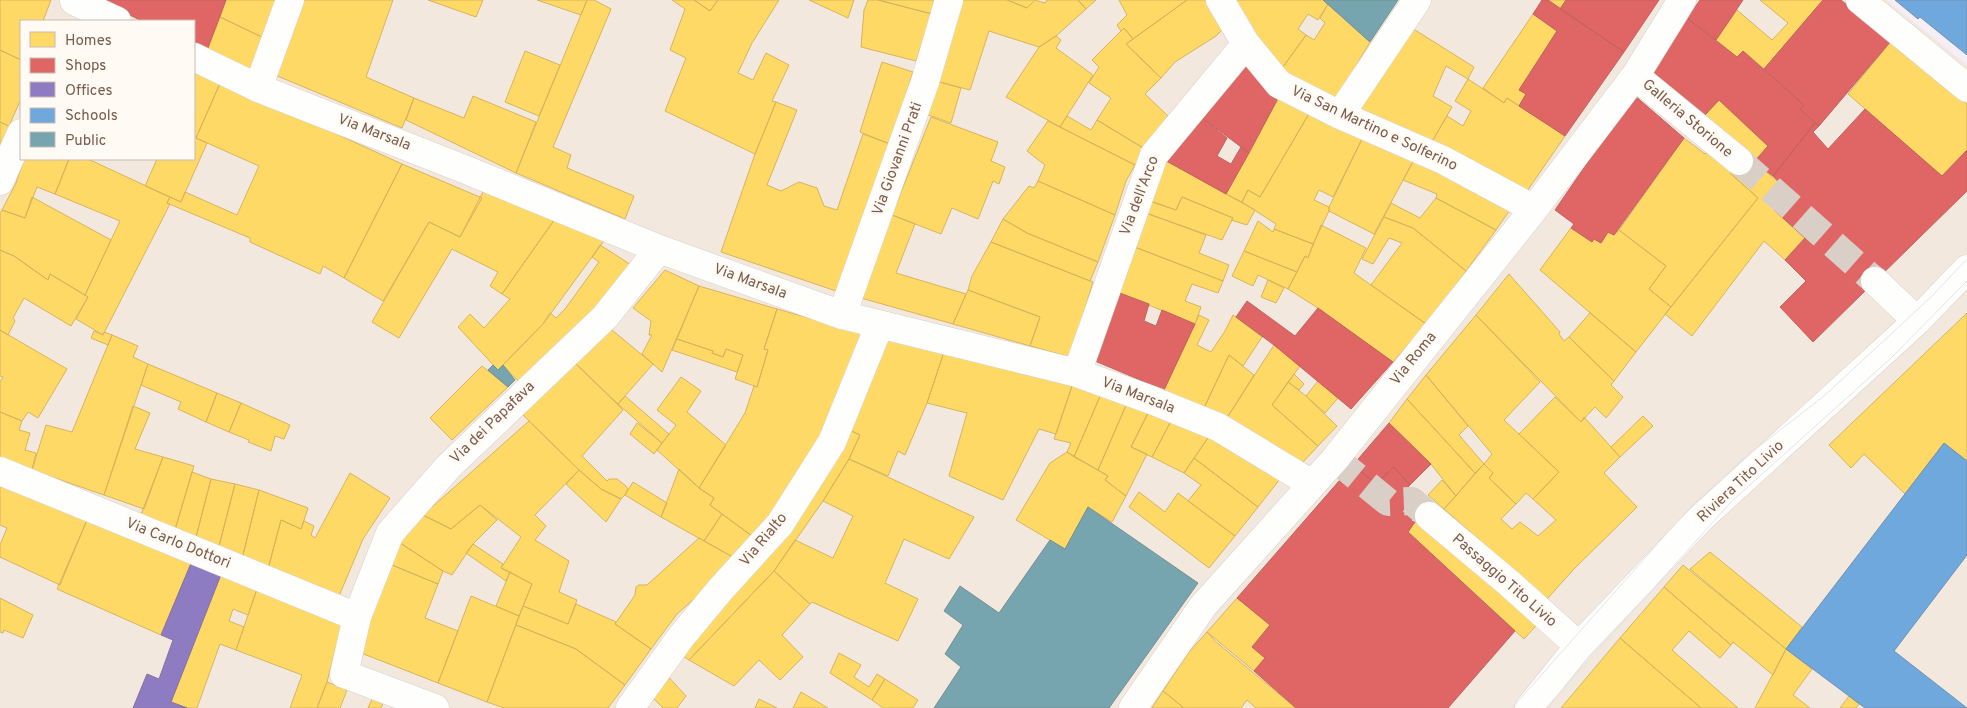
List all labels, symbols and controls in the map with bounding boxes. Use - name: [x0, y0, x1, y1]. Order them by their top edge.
- legend: [20, 20, 195, 160]
- text: Homes: [65, 32, 112, 51]
- text: Shops: [65, 57, 106, 76]
- street label: Galleria Storione: [1638, 76, 1736, 162]
- text: Offices: [65, 82, 112, 101]
- street label: Via San Martino e Solferino: [1288, 82, 1460, 176]
- street label: Via Giovanni Prati: [869, 100, 927, 218]
- text: Schools: [65, 107, 118, 126]
- street label: Via Marsala: [335, 110, 413, 156]
- text: Public: [65, 132, 106, 151]
- street label: Via dell'Arco: [1116, 153, 1164, 239]
- street label: Via Marsala: [711, 260, 789, 304]
- street label: Via Roma: [1387, 328, 1441, 390]
- street label: Via Marsala: [1099, 373, 1177, 419]
- street label: Via dei Papafava: [447, 378, 539, 468]
- street label: Riviera Tito Livio: [1694, 437, 1788, 527]
- street label: Via Rialto: [736, 509, 792, 571]
- street label: Via Carlo Dottori: [123, 514, 233, 574]
- street label: Passaggio Tito Livio: [1448, 530, 1560, 632]

